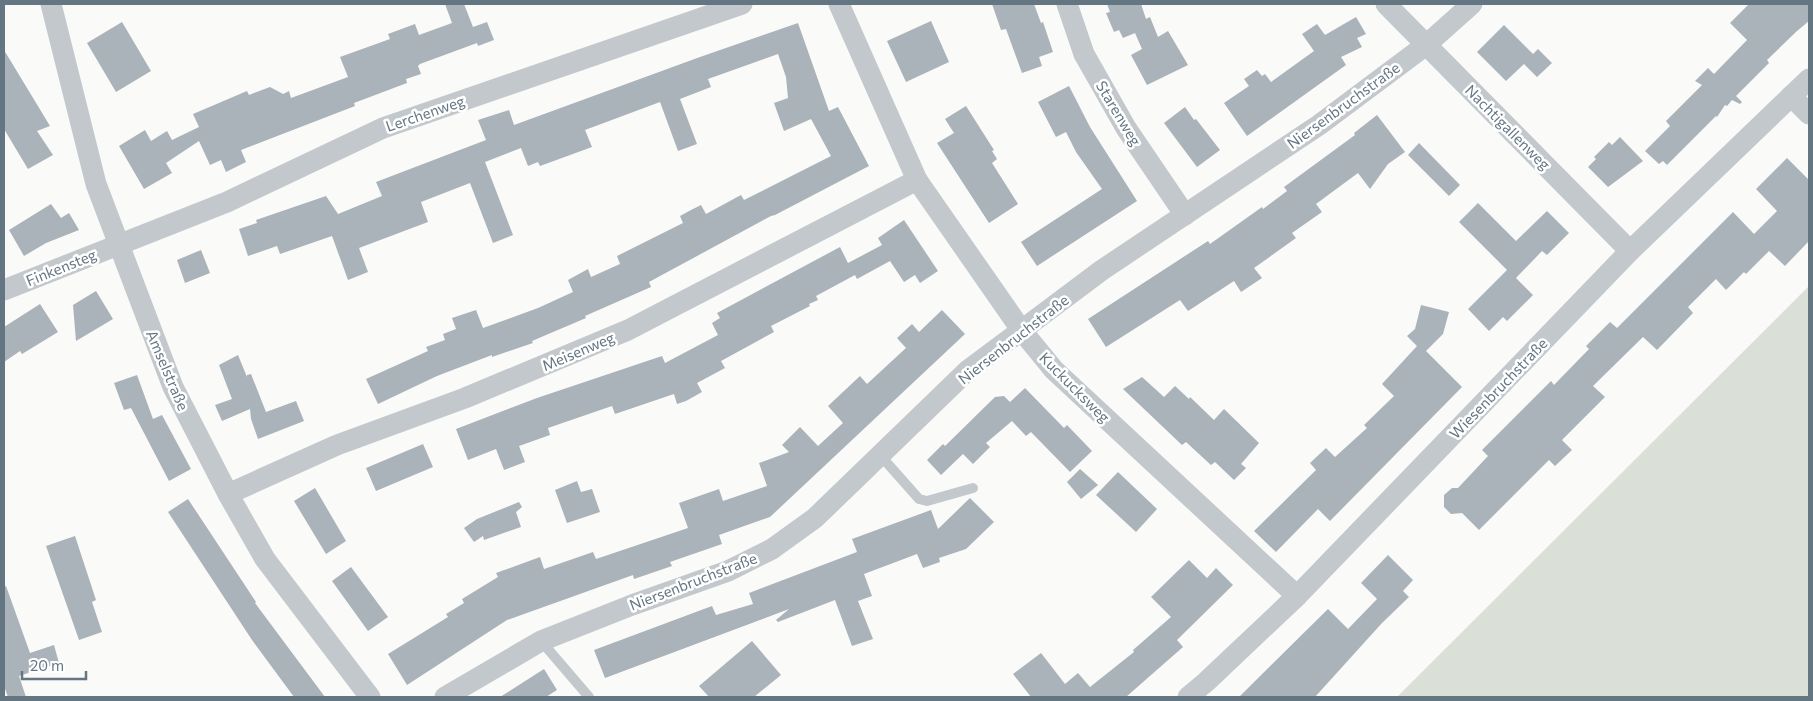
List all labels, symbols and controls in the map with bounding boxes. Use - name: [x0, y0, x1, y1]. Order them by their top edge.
- street label: Niersenbruchstraße: [1283, 58, 1403, 152]
- street label: Starenweg: [1093, 77, 1145, 149]
- street label: Nachtigallenweg: [1462, 81, 1554, 173]
- street label: Lerchenweg: [383, 91, 467, 135]
- street label: Finkensteg: [23, 245, 99, 289]
- street label: Niersenbruchstraße: [954, 290, 1072, 388]
- street label: Amselstraße: [143, 327, 193, 413]
- street label: Meisenweg: [539, 328, 617, 374]
- street label: Wiesenbruchstraße: [1445, 334, 1551, 442]
- street label: Kuckucksweg: [1036, 348, 1114, 426]
- street label: Niersenbruchstraße: [627, 548, 759, 614]
- scale bar: [22, 648, 86, 680]
- text: 20 m: [30, 656, 64, 674]

